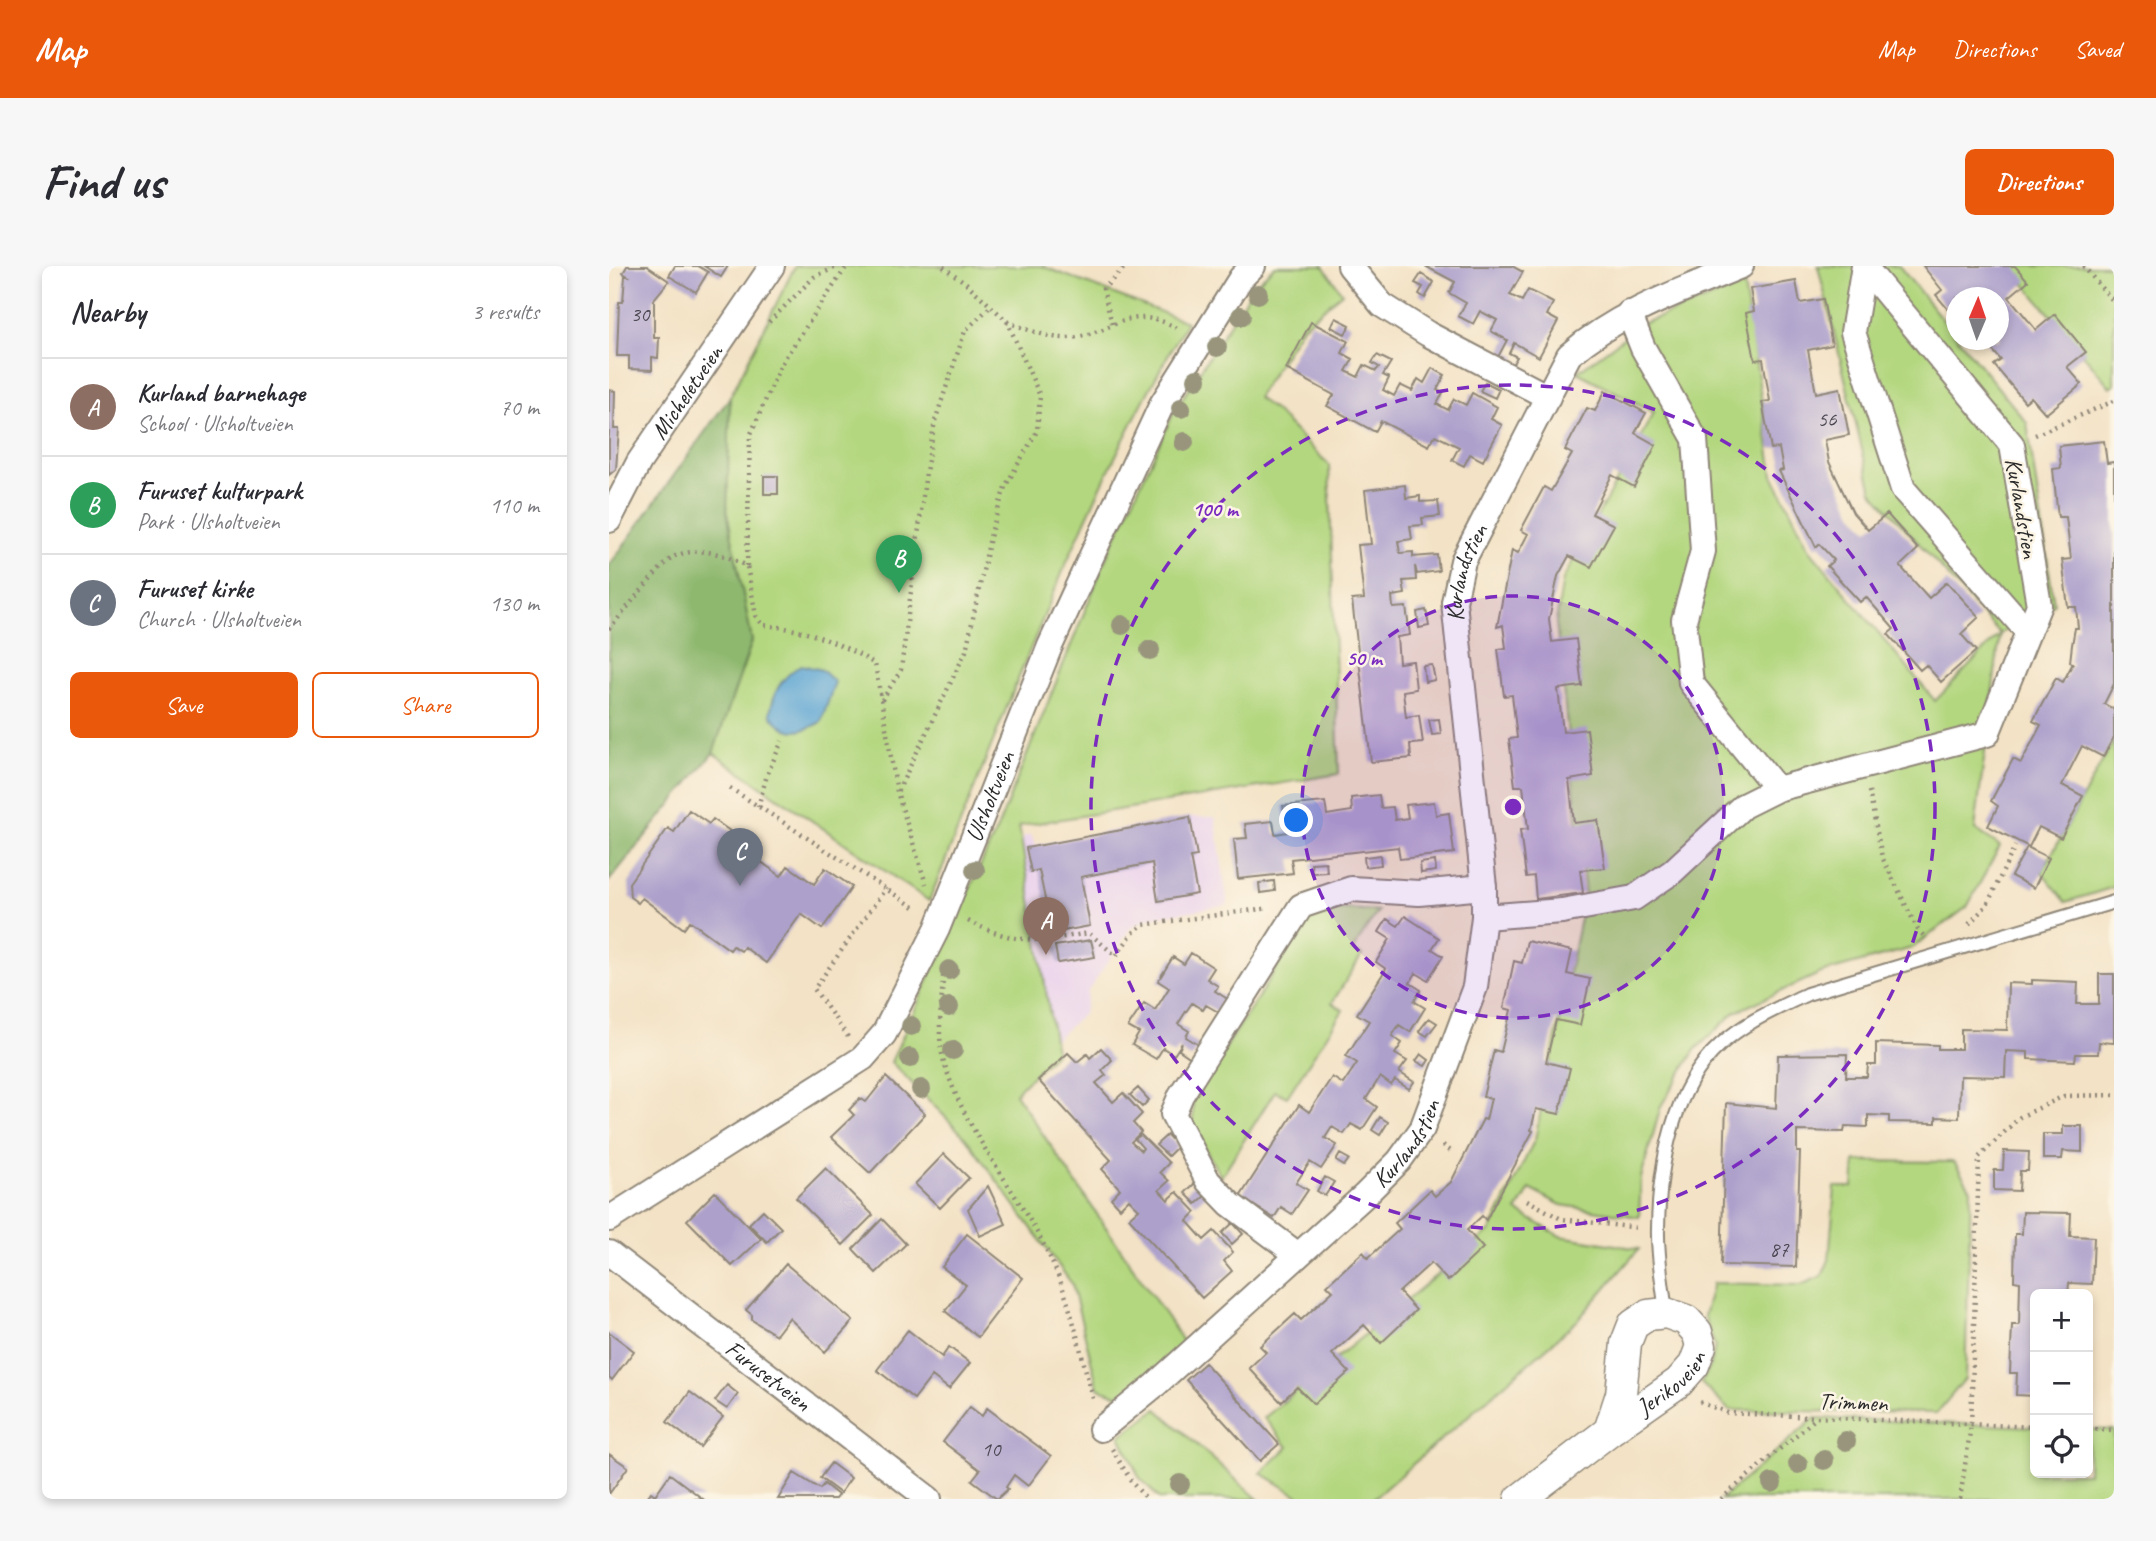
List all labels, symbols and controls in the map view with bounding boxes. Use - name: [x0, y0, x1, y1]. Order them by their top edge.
- text: Map: [35, 28, 86, 70]
- text: Map: [1878, 34, 1915, 64]
- text: Directions: [1953, 34, 2036, 64]
- text: Saved: [2074, 34, 2121, 64]
- button: Directions: [1965, 149, 2114, 215]
- text: Find us: [42, 151, 164, 213]
- north arrow: [1946, 287, 2009, 350]
- text: Nearby: [70, 293, 146, 331]
- text: 3 results: [472, 297, 539, 326]
- house number: 30: [631, 301, 651, 327]
- street label: Micheletveien: [644, 338, 730, 445]
- text: Kurland barnehage: [137, 376, 305, 409]
- text: A: [87, 393, 99, 422]
- text: 70 m: [500, 393, 539, 422]
- house number: 56: [1818, 406, 1837, 432]
- text: School · Ulsholtveien: [137, 409, 293, 438]
- street label: Kurlandstien: [1998, 456, 2046, 562]
- text: Furuset kulturpark: [137, 474, 302, 507]
- text: B: [87, 491, 99, 520]
- text: 110 m: [490, 491, 539, 520]
- text: 100 m: [1192, 496, 1240, 522]
- text: Park · Ulsholtveien: [137, 507, 280, 536]
- street label: Kurlandstien: [1439, 518, 1495, 623]
- pin: B: [876, 535, 922, 593]
- text: Furuset kirke: [137, 572, 253, 605]
- text: C: [88, 589, 98, 618]
- text: 130 m: [490, 589, 539, 618]
- text: Church · Ulsholtveien: [137, 605, 301, 634]
- text: 50 m: [1346, 645, 1384, 671]
- button: Save: [70, 672, 298, 738]
- button: Share: [312, 672, 539, 738]
- street label: Ulsholtveien: [958, 746, 1022, 846]
- centre of rings: [1501, 795, 1525, 819]
- your location: [1279, 803, 1313, 837]
- pin: C: [717, 828, 763, 886]
- pin: A: [1023, 897, 1069, 955]
- street label: Kurlandstien: [1366, 1094, 1447, 1194]
- house number: 87: [1770, 1236, 1790, 1262]
- map controls: [2030, 1289, 2093, 1478]
- button: +: [2030, 1289, 2093, 1352]
- street label: Furusetveien: [720, 1333, 817, 1418]
- street label: Jerikoveien: [1630, 1347, 1713, 1423]
- button: −: [2030, 1352, 2093, 1415]
- street label: Trimmen: [1818, 1386, 1889, 1418]
- button: locate: [2030, 1415, 2093, 1478]
- house number: 10: [982, 1436, 1002, 1462]

